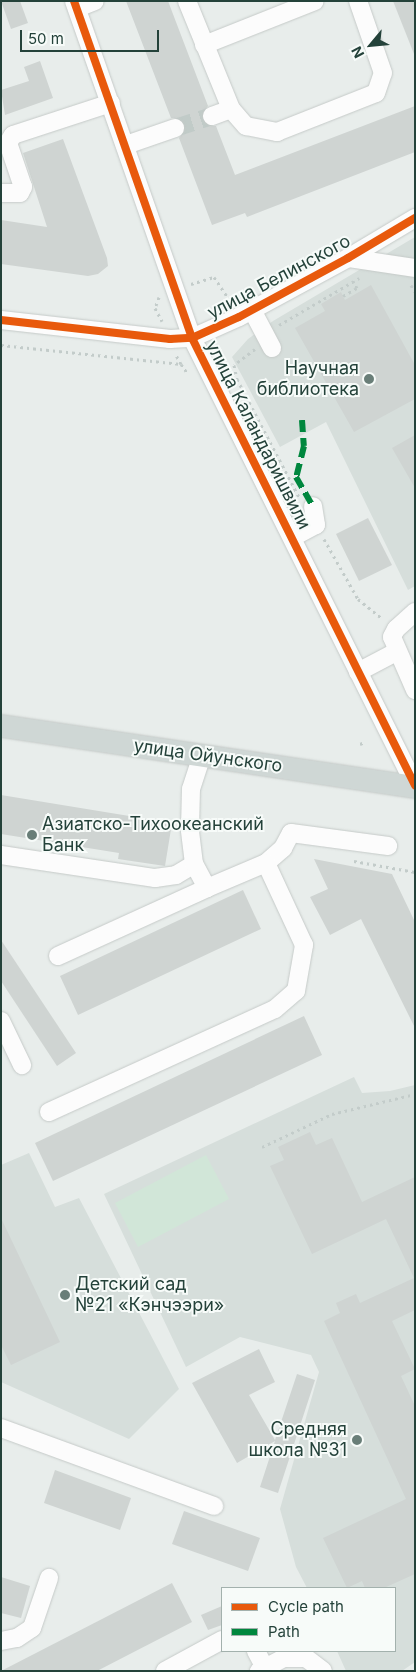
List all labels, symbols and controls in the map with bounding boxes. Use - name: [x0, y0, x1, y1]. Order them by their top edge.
- scale bar: [22, 20, 161, 52]
- north arrow: [346, 20, 396, 70]
- text: 50 m: [28, 29, 64, 48]
- text: N: [347, 44, 367, 61]
- street label: улица Белинского: [204, 230, 354, 324]
- street label: улица Каландаришвили: [201, 337, 315, 533]
- place label: Научная библиотека: [257, 358, 359, 400]
- marker: Научная библиотека: [363, 373, 375, 385]
- street label: улица Ойунского: [132, 735, 284, 777]
- place label: Азиатско-Тихоокеанский Банк: [42, 814, 264, 856]
- marker: Азиатско-Тихоокеанский Банк: [26, 829, 38, 841]
- place label: Детский сад №21 «Кэнчээри»: [75, 1274, 224, 1316]
- marker: Детский сад №21 «Кэнчээри»: [59, 1289, 71, 1301]
- place label: Средняя школа №31: [248, 1419, 347, 1462]
- marker: Средняя школа №31: [351, 1434, 363, 1446]
- legend: [221, 1587, 396, 1652]
- text: Cycle path: [268, 1597, 344, 1616]
- text: Path: [268, 1622, 300, 1641]

